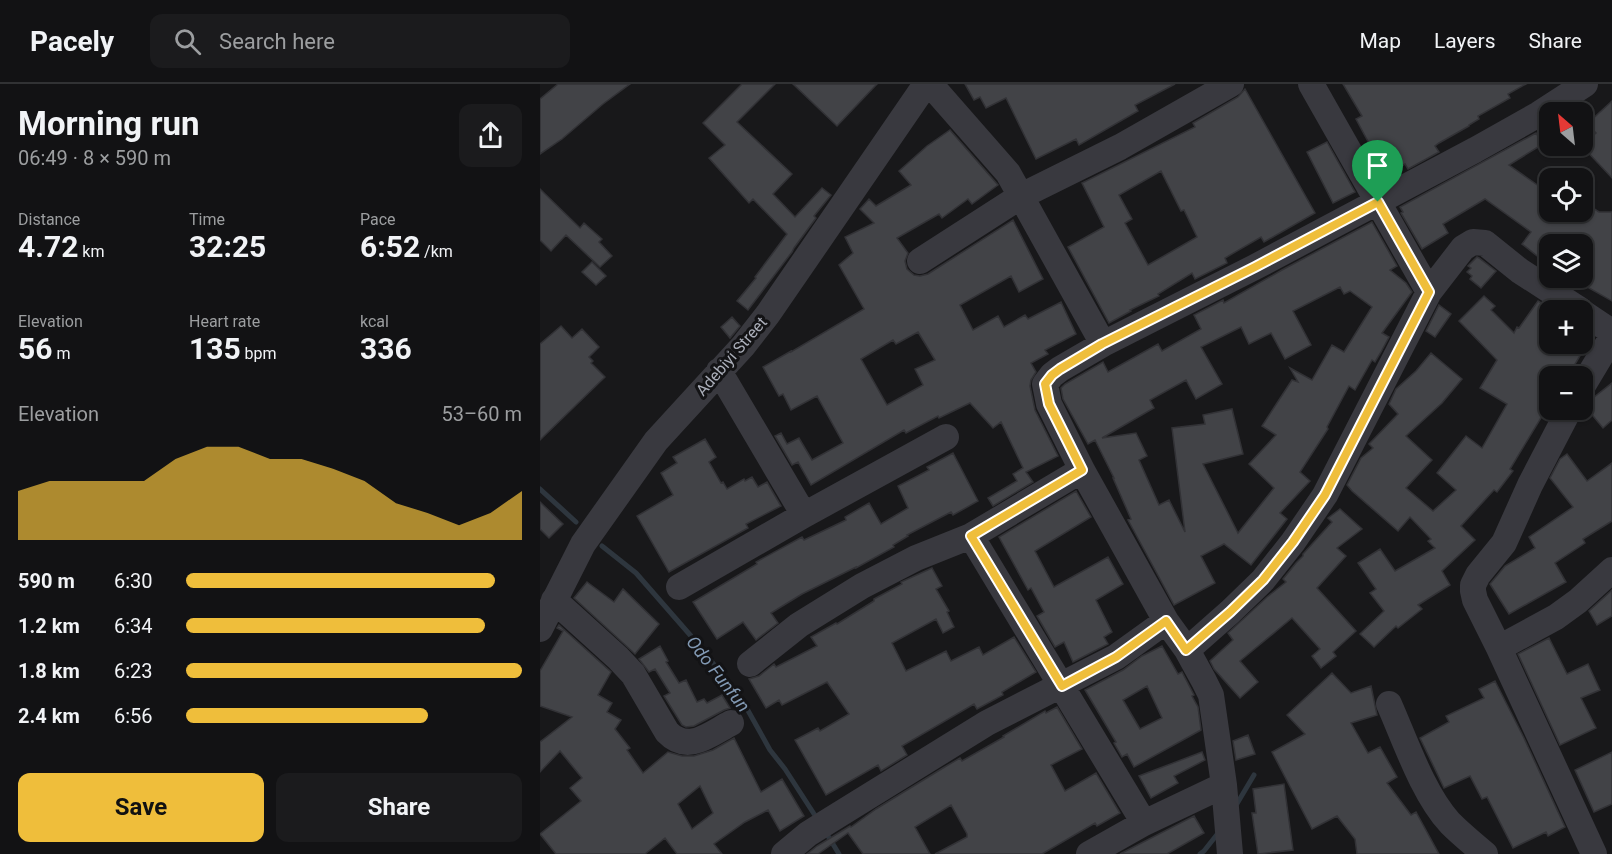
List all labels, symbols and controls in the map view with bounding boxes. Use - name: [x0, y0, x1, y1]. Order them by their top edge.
- search box: [150, 14, 570, 68]
- text: Pacely: [30, 25, 114, 58]
- icon: search: [171, 25, 204, 58]
- text: Search here: [219, 29, 335, 54]
- text: Map: [1359, 29, 1401, 53]
- text: Layers: [1434, 29, 1495, 53]
- text: Share: [1528, 29, 1582, 53]
- north arrow: [1539, 102, 1593, 156]
- map controls: [1539, 102, 1593, 420]
- text: Morning run: [18, 104, 199, 143]
- button: share: [459, 104, 522, 167]
- pin: [1352, 140, 1403, 202]
- text: 06:49 · 8 × 590 m: [18, 146, 171, 170]
- icon: arrive: [1361, 149, 1394, 182]
- button: locate: [1539, 168, 1593, 222]
- text: Distance: [18, 210, 80, 229]
- text: Time: [189, 210, 225, 229]
- text: Pace: [360, 210, 396, 229]
- text: 4.72: [18, 229, 78, 264]
- text: 32:25: [189, 229, 266, 264]
- text: 6:52: [360, 229, 420, 264]
- button: layers: [1539, 234, 1593, 288]
- text: km: [78, 242, 104, 261]
- text: /km: [420, 242, 453, 261]
- button: +: [1539, 300, 1593, 354]
- text: Elevation: [18, 312, 83, 331]
- text: Heart rate: [189, 312, 260, 331]
- text: kcal: [360, 312, 389, 331]
- street label: Adebiyi Street: [692, 313, 771, 400]
- text: 56: [18, 331, 52, 366]
- text: 135: [189, 331, 241, 366]
- text: 336: [360, 331, 412, 366]
- text: m: [52, 344, 70, 363]
- text: bpm: [241, 344, 277, 363]
- button: −: [1539, 366, 1593, 420]
- text: Elevation: [18, 402, 99, 426]
- text: 53–60 m: [441, 402, 522, 426]
- text: 590 m: [18, 569, 75, 593]
- text: 6:30: [114, 569, 153, 593]
- text: 1.2 km: [18, 614, 80, 638]
- text: 6:34: [114, 614, 153, 638]
- water label: Odo Funfun: [682, 632, 754, 716]
- text: 1.8 km: [18, 659, 80, 683]
- text: 6:23: [114, 659, 153, 683]
- text: 2.4 km: [18, 704, 80, 728]
- text: 6:56: [114, 704, 153, 728]
- button: Save: [18, 773, 264, 842]
- button: Share: [276, 773, 522, 842]

